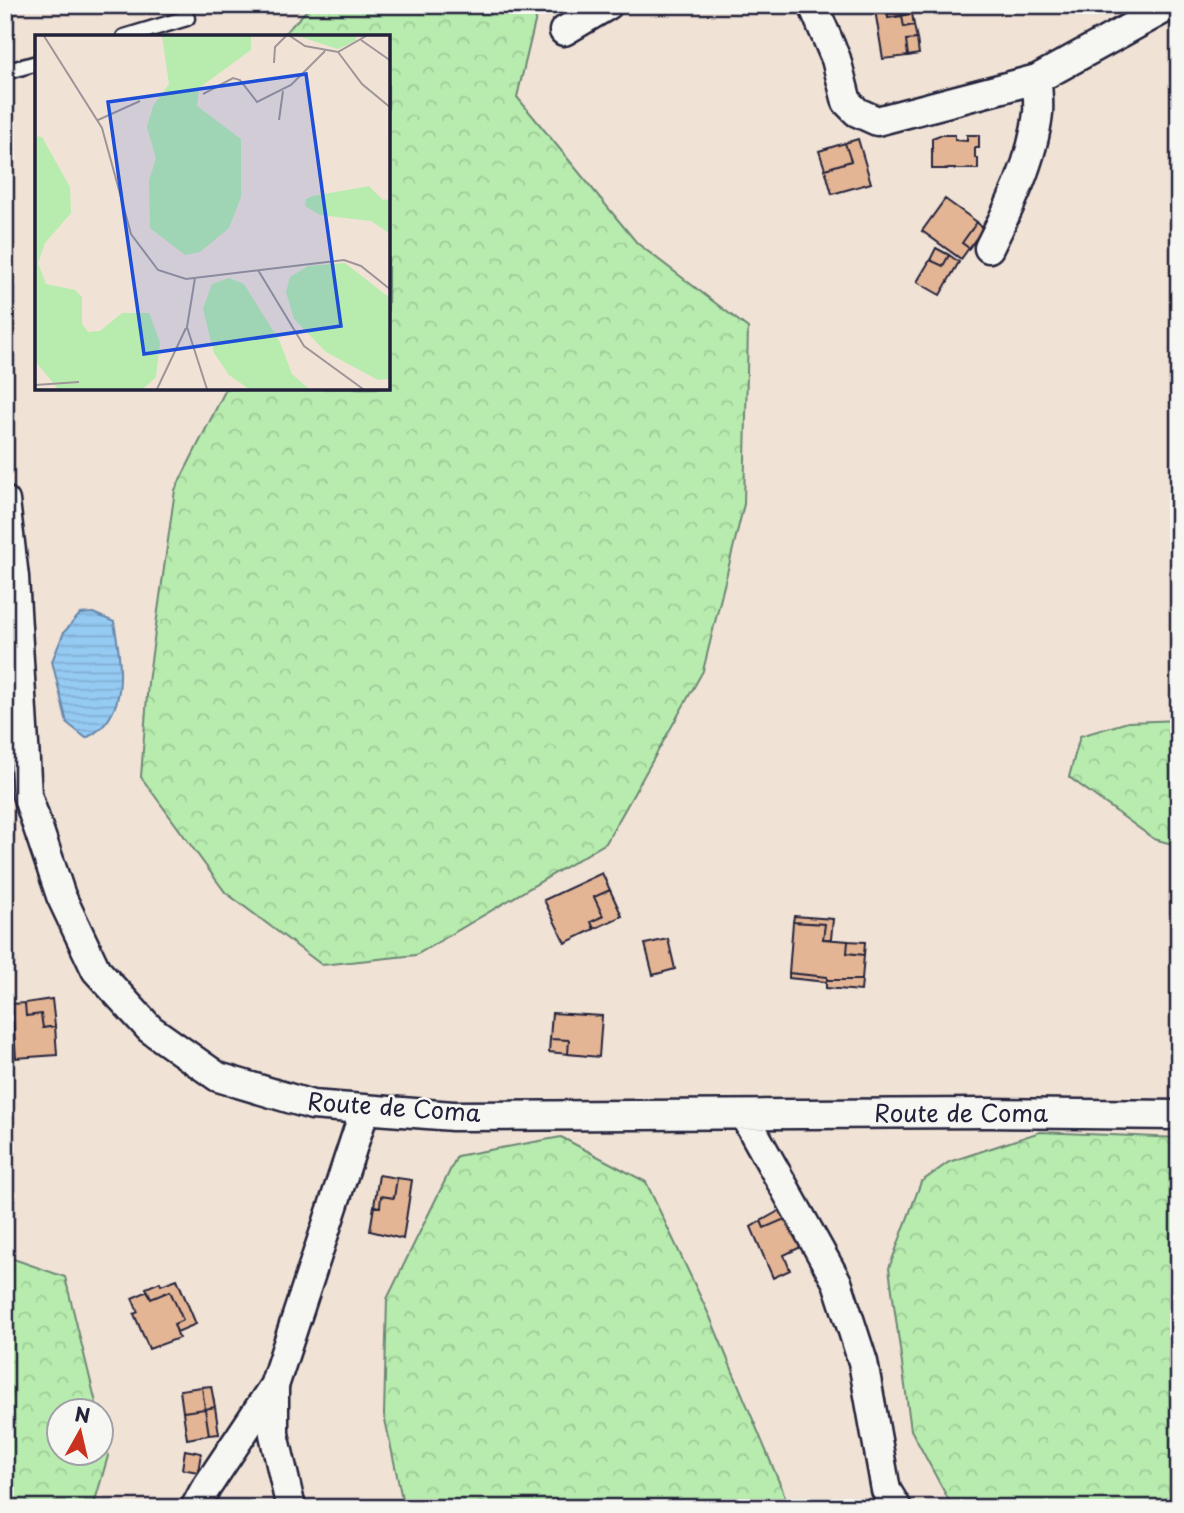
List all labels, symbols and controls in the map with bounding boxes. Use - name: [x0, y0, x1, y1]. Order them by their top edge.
- inset map: [35, 35, 390, 390]
- street label: Route de Coma: [306, 1082, 482, 1130]
- street label: Route de Coma: [874, 1094, 1048, 1130]
- north arrow: [46, 1398, 116, 1468]
- text: N: [73, 1399, 92, 1429]

